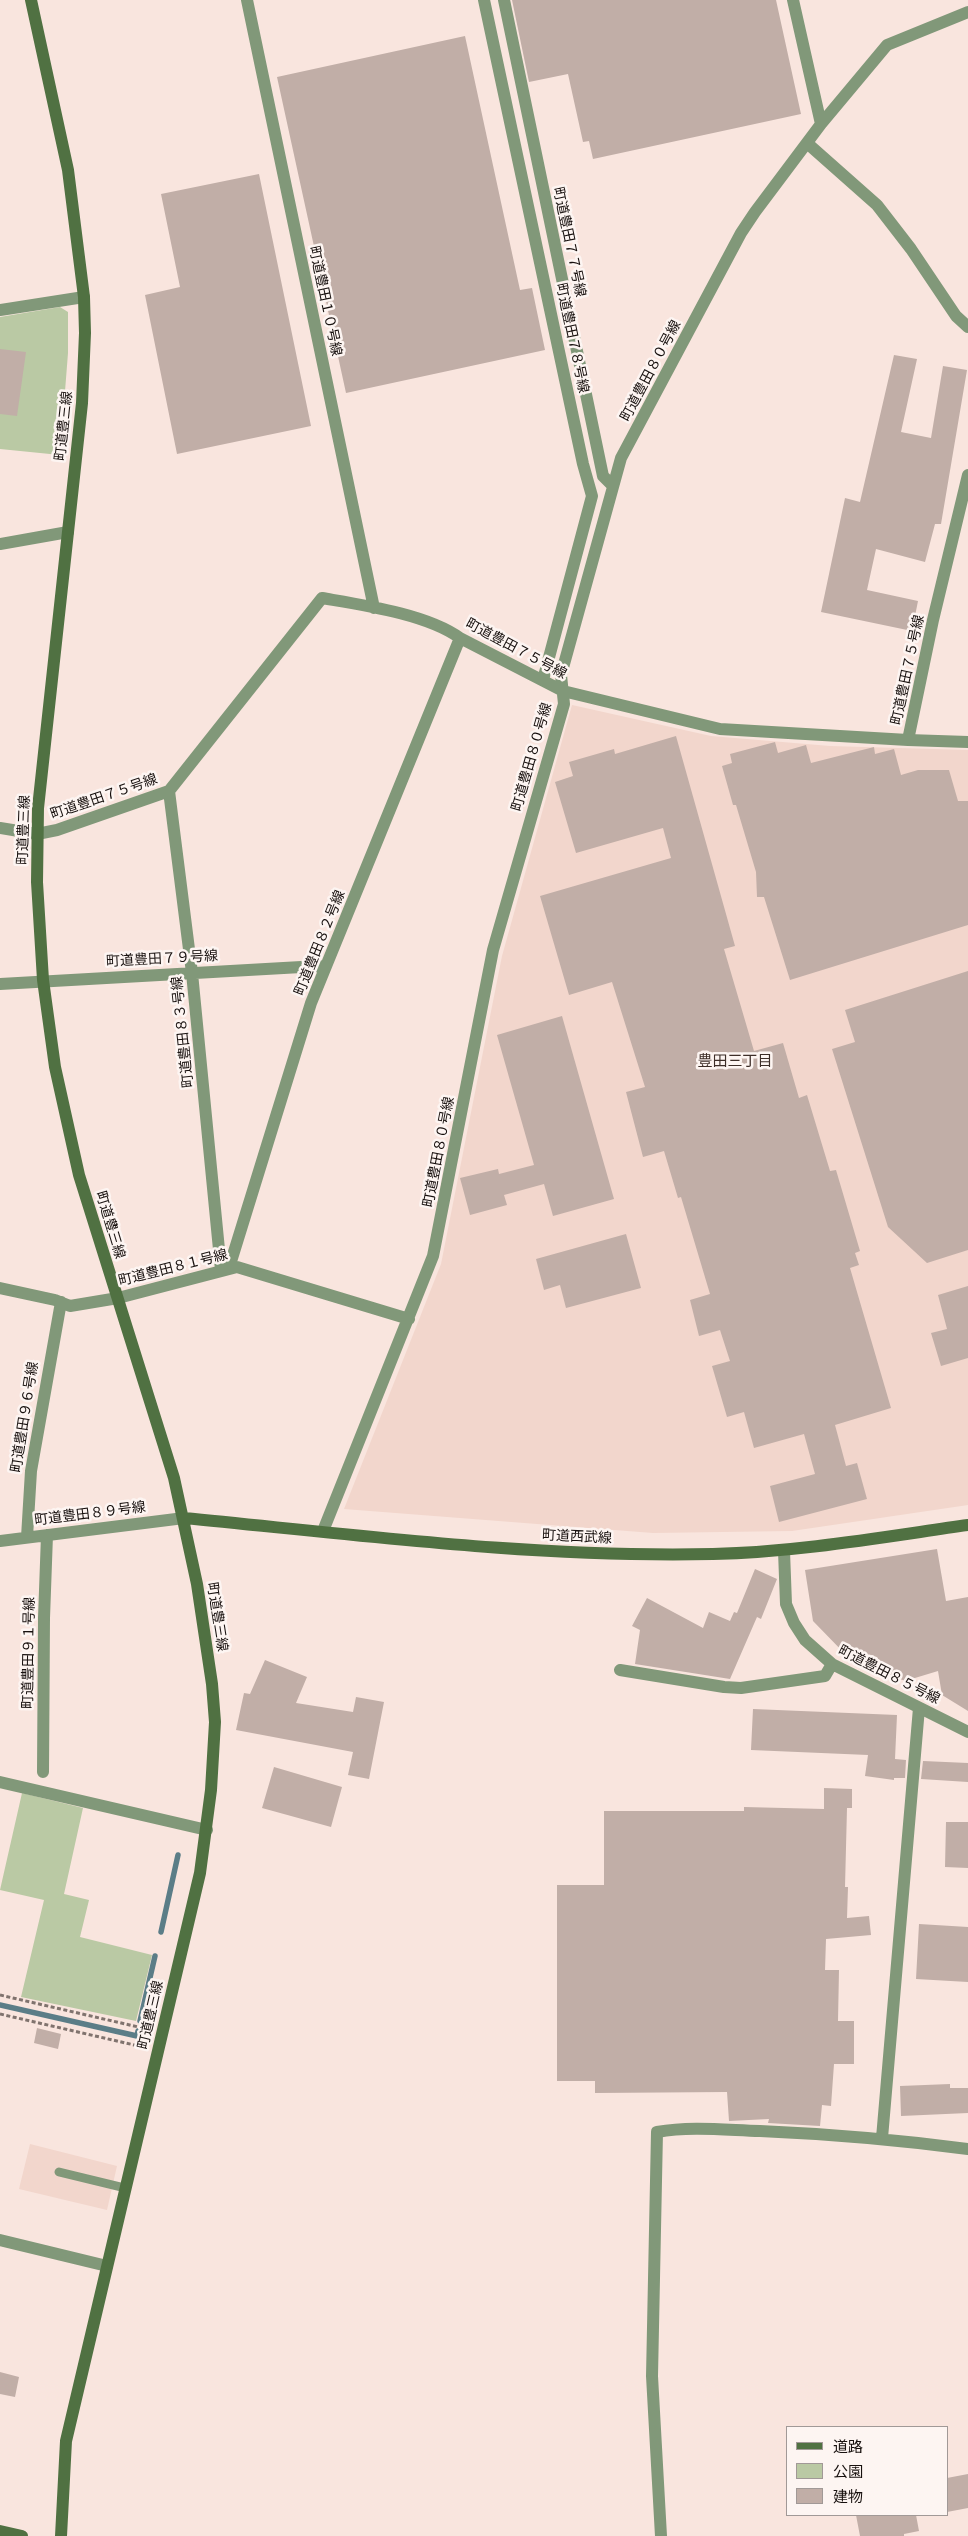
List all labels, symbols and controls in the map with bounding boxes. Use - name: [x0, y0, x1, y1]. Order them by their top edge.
- street label: 町道豊田７７号線: [549, 185, 589, 299]
- street label: 町道豊田１０号線: [305, 244, 345, 358]
- street label: 町道豊田７８号線: [552, 281, 592, 395]
- street label: 町道豊田８０号線: [617, 318, 685, 424]
- street label: 町道豊三線: [52, 390, 76, 462]
- street label: 町道豊田７５号線: [888, 613, 928, 727]
- street label: 町道豊田７５号線: [463, 615, 569, 683]
- street label: 町道豊田８０号線: [508, 701, 556, 813]
- street label: 町道豊田７５号線: [48, 771, 160, 823]
- street label: 町道豊三線: [14, 795, 34, 865]
- street label: 町道豊田８２号線: [291, 888, 349, 998]
- street label: 町道豊田７９号線: [106, 948, 218, 970]
- street label: 町道豊田８３号線: [169, 975, 197, 1089]
- district label: 豊田三丁目: [698, 1053, 772, 1071]
- street label: 町道豊田８０号線: [420, 1095, 458, 1209]
- street label: 町道豊三線: [92, 1189, 128, 1261]
- street label: 町道豊田８１号線: [117, 1246, 229, 1290]
- street label: 町道豊田９６号線: [8, 1360, 42, 1474]
- street label: 町道豊田８９号線: [33, 1499, 147, 1529]
- street label: 町道西武線: [542, 1527, 612, 1547]
- street label: 町道豊三線: [203, 1581, 231, 1653]
- street label: 町道豊田９１号線: [20, 1597, 38, 1709]
- street label: 町道豊田８５号線: [835, 1642, 943, 1708]
- street label: 町道豊三線: [135, 1979, 167, 2051]
- legend: [786, 2426, 948, 2516]
- text: 道路: [833, 2436, 863, 2456]
- text: 公園: [833, 2461, 863, 2481]
- text: 建物: [833, 2486, 863, 2506]

